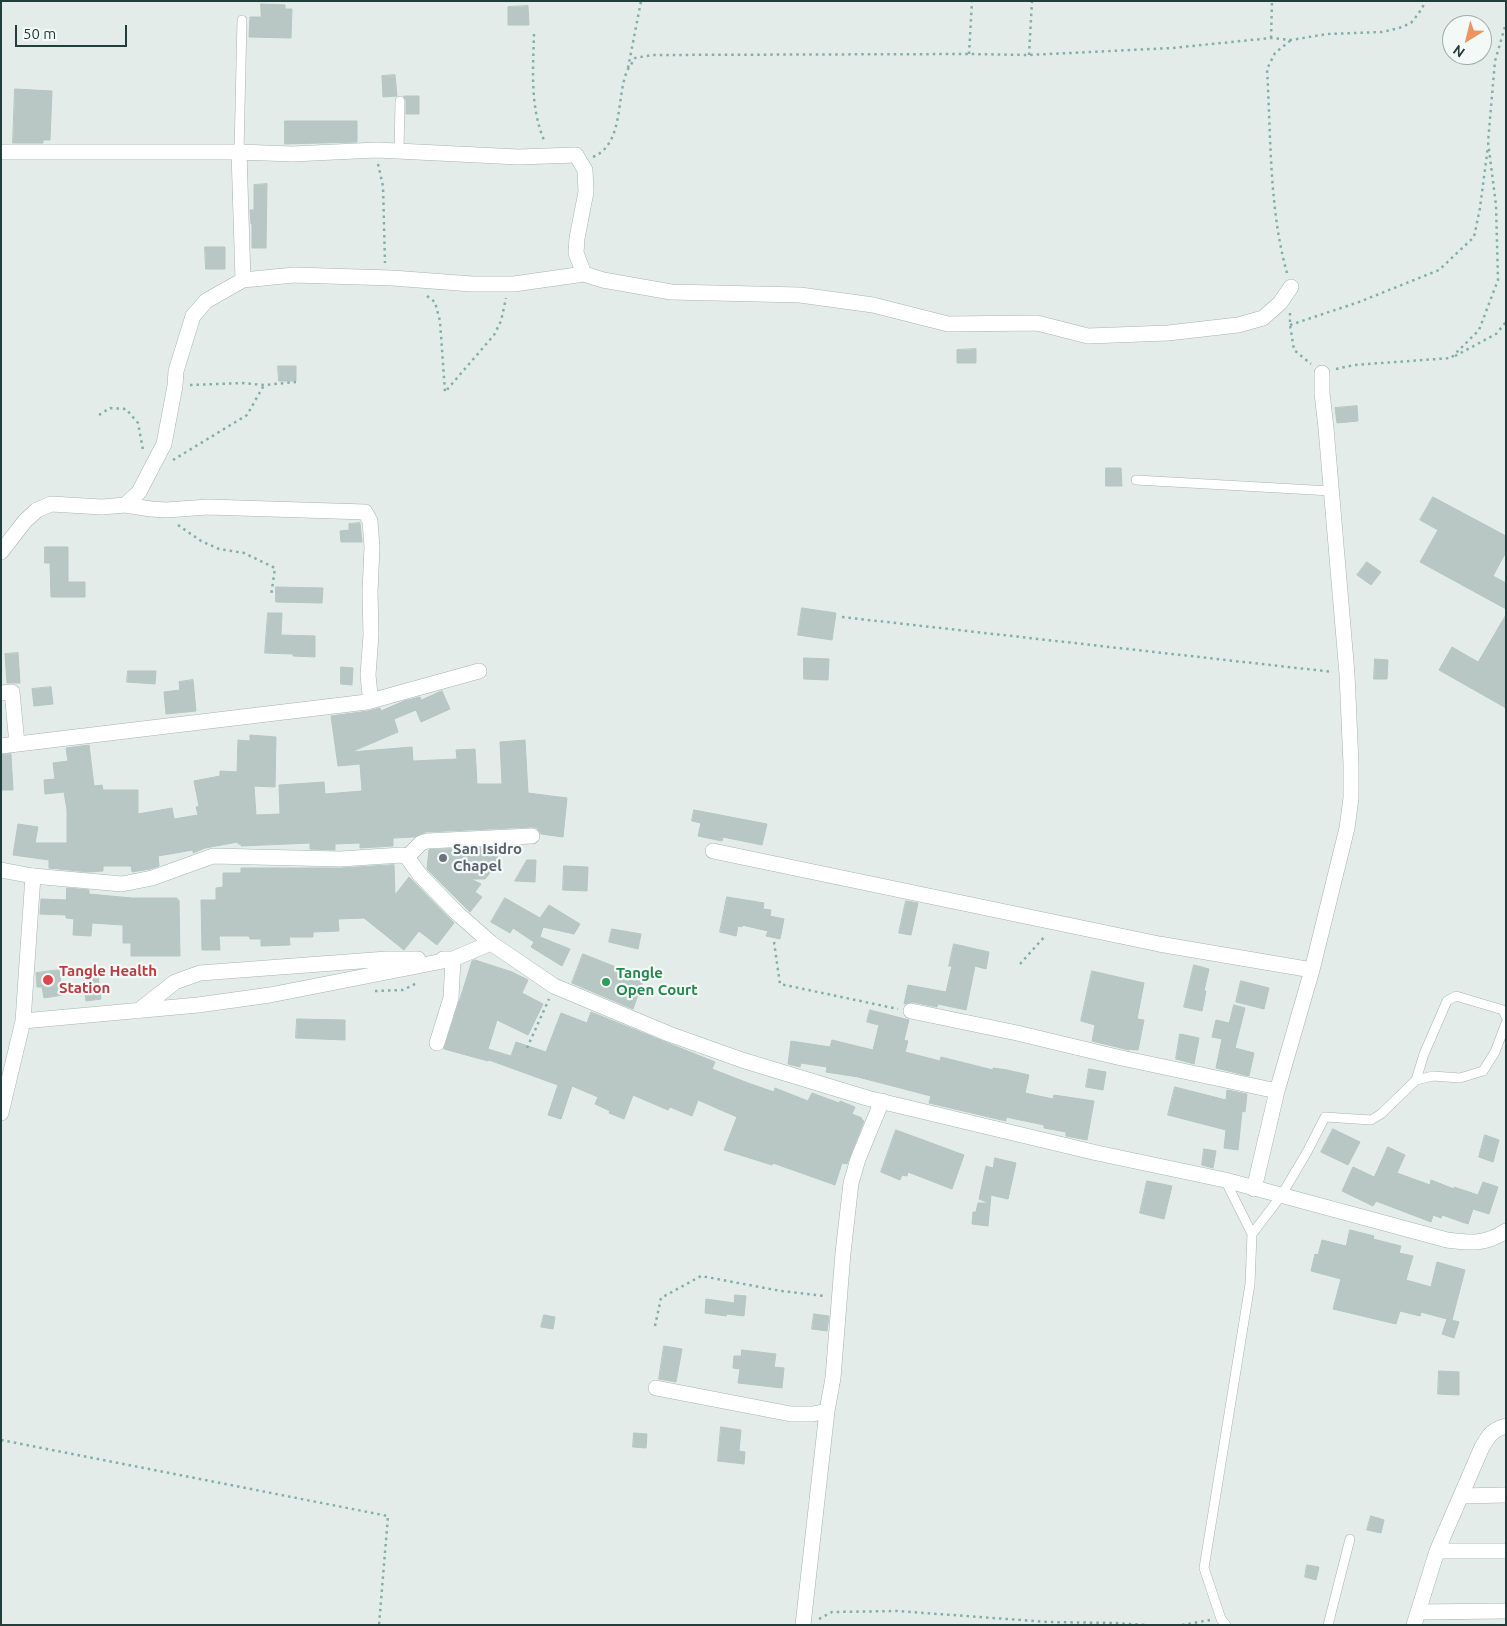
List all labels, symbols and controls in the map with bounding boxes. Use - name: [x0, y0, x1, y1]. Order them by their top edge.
- scale bar: [18, 15, 130, 47]
- north arrow: [1442, 15, 1492, 65]
- text: 50 m: [23, 25, 56, 42]
- text: N: [1450, 42, 1468, 61]
- place label: San Isidro Chapel: [453, 840, 522, 875]
- marker: San Isidro Chapel: [437, 852, 449, 864]
- place label: Tangle Health Station: [59, 962, 157, 997]
- place label: Tangle Open Court: [616, 964, 698, 999]
- marker: Tangle Health Station: [41, 973, 55, 987]
- marker: Tangle Open Court: [600, 976, 612, 988]

